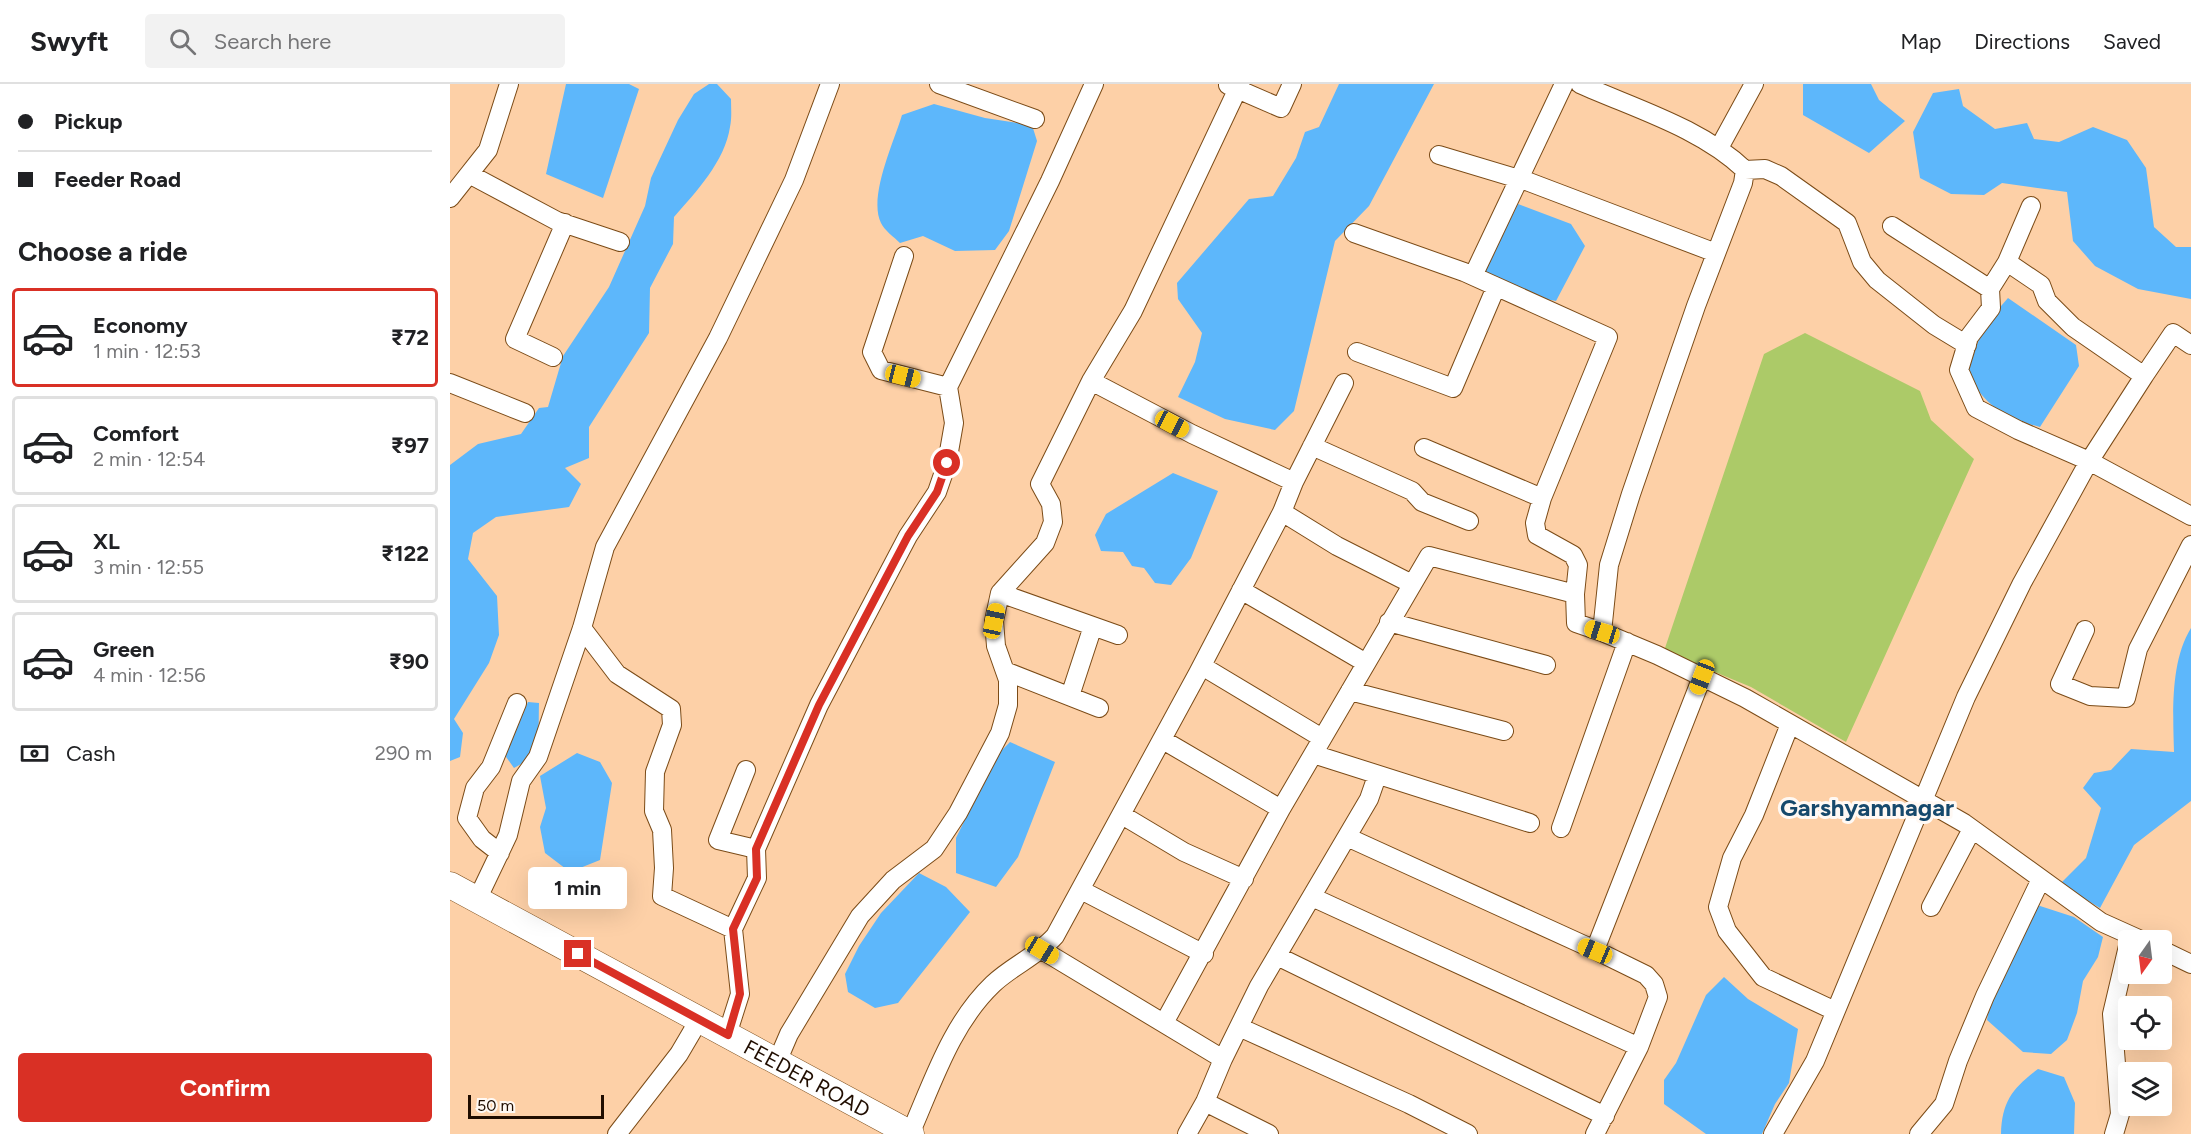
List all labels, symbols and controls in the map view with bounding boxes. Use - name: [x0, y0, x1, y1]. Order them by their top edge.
- search box: [145, 14, 565, 68]
- text: Swyft: [30, 24, 109, 58]
- icon: search: [166, 25, 199, 58]
- text: Search here: [214, 28, 331, 55]
- text: Map: [1900, 29, 1941, 54]
- text: Directions: [1974, 29, 2070, 54]
- text: Saved: [2103, 29, 2161, 54]
- text: Pickup: [54, 108, 123, 135]
- text: Feeder Road: [54, 166, 181, 193]
- text: Choose a ride: [18, 235, 187, 268]
- icon: car: [21, 311, 75, 365]
- text: Economy: [93, 312, 188, 339]
- text: ₹72: [391, 324, 429, 351]
- text: 1 min · 12:53: [93, 339, 201, 363]
- car: [883, 363, 923, 389]
- car: [1152, 408, 1192, 440]
- icon: car: [21, 419, 75, 473]
- text: Comfort: [93, 420, 179, 447]
- text: ₹97: [391, 432, 429, 459]
- text: 2 min · 12:54: [93, 447, 205, 471]
- route start: [933, 449, 960, 476]
- icon: car: [21, 527, 75, 581]
- text: XL: [93, 528, 120, 555]
- text: ₹122: [381, 540, 429, 567]
- text: 3 min · 12:55: [93, 555, 204, 579]
- car: [981, 602, 1007, 640]
- car: [1582, 618, 1622, 646]
- icon: car: [21, 635, 75, 689]
- text: Green: [93, 636, 155, 663]
- text: ₹90: [389, 648, 429, 675]
- car: [1687, 657, 1717, 697]
- text: 4 min · 12:56: [93, 663, 205, 687]
- icon: cash: [18, 737, 51, 770]
- text: Cash: [66, 740, 116, 767]
- text: 290 m: [375, 741, 432, 765]
- district label: Garshyamnagar: [1780, 793, 1954, 822]
- callout: 1 min: [528, 867, 628, 909]
- text: 1 min: [554, 876, 601, 900]
- north arrow: [2118, 930, 2172, 984]
- map controls: [2118, 930, 2172, 1116]
- car: [1022, 933, 1062, 967]
- car: [1575, 936, 1615, 966]
- route end: [564, 940, 591, 967]
- button: locate: [2118, 996, 2172, 1050]
- street label: FEEDER ROAD: [740, 1034, 875, 1122]
- button: Confirm: [18, 1053, 432, 1122]
- button: layers: [2118, 1062, 2172, 1116]
- scale bar: [468, 1092, 604, 1120]
- text: 50 m: [477, 1096, 514, 1115]

